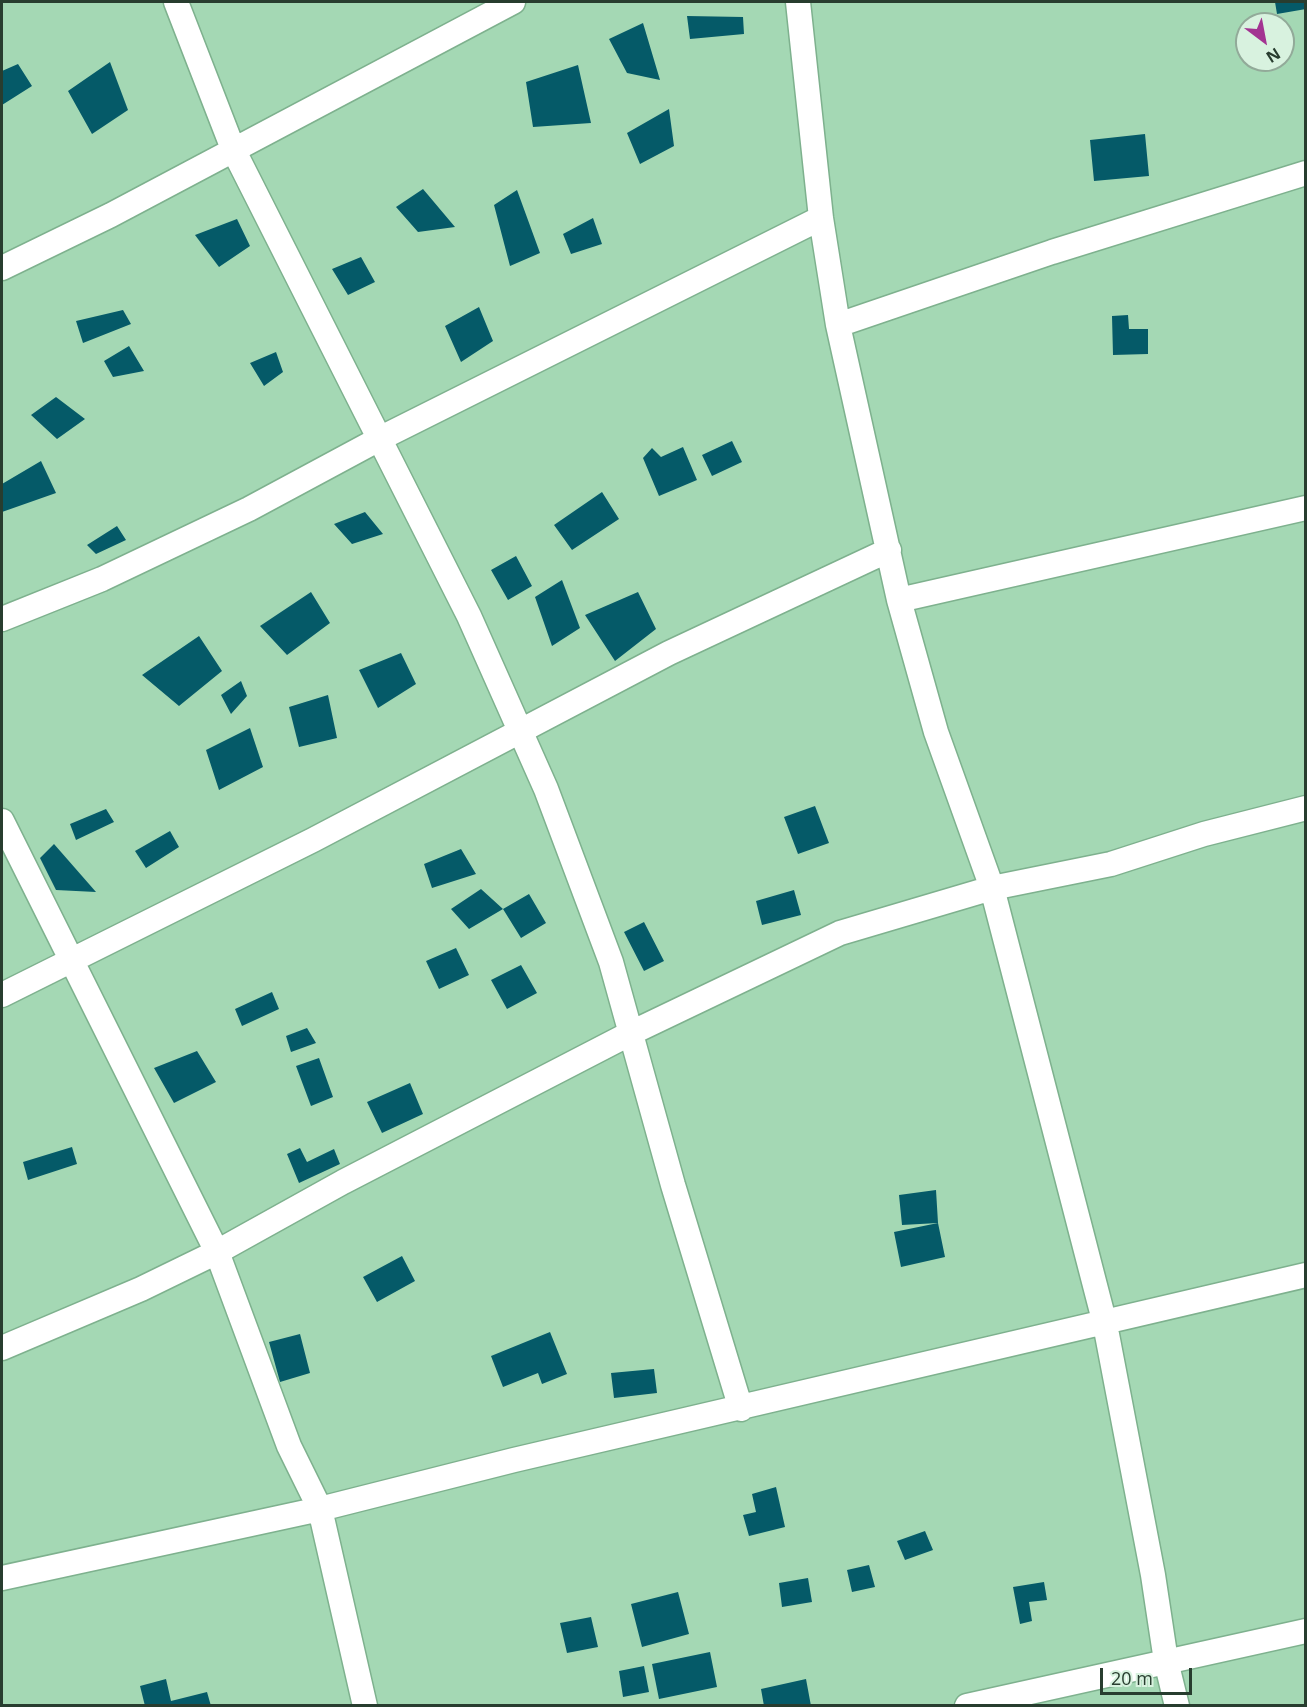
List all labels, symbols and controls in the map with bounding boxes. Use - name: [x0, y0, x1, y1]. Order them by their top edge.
- north arrow: [1235, 12, 1295, 72]
- text: N: [1262, 43, 1285, 68]
- scale bar: [1103, 1656, 1194, 1694]
- text: 20 m: [1111, 1666, 1153, 1690]

